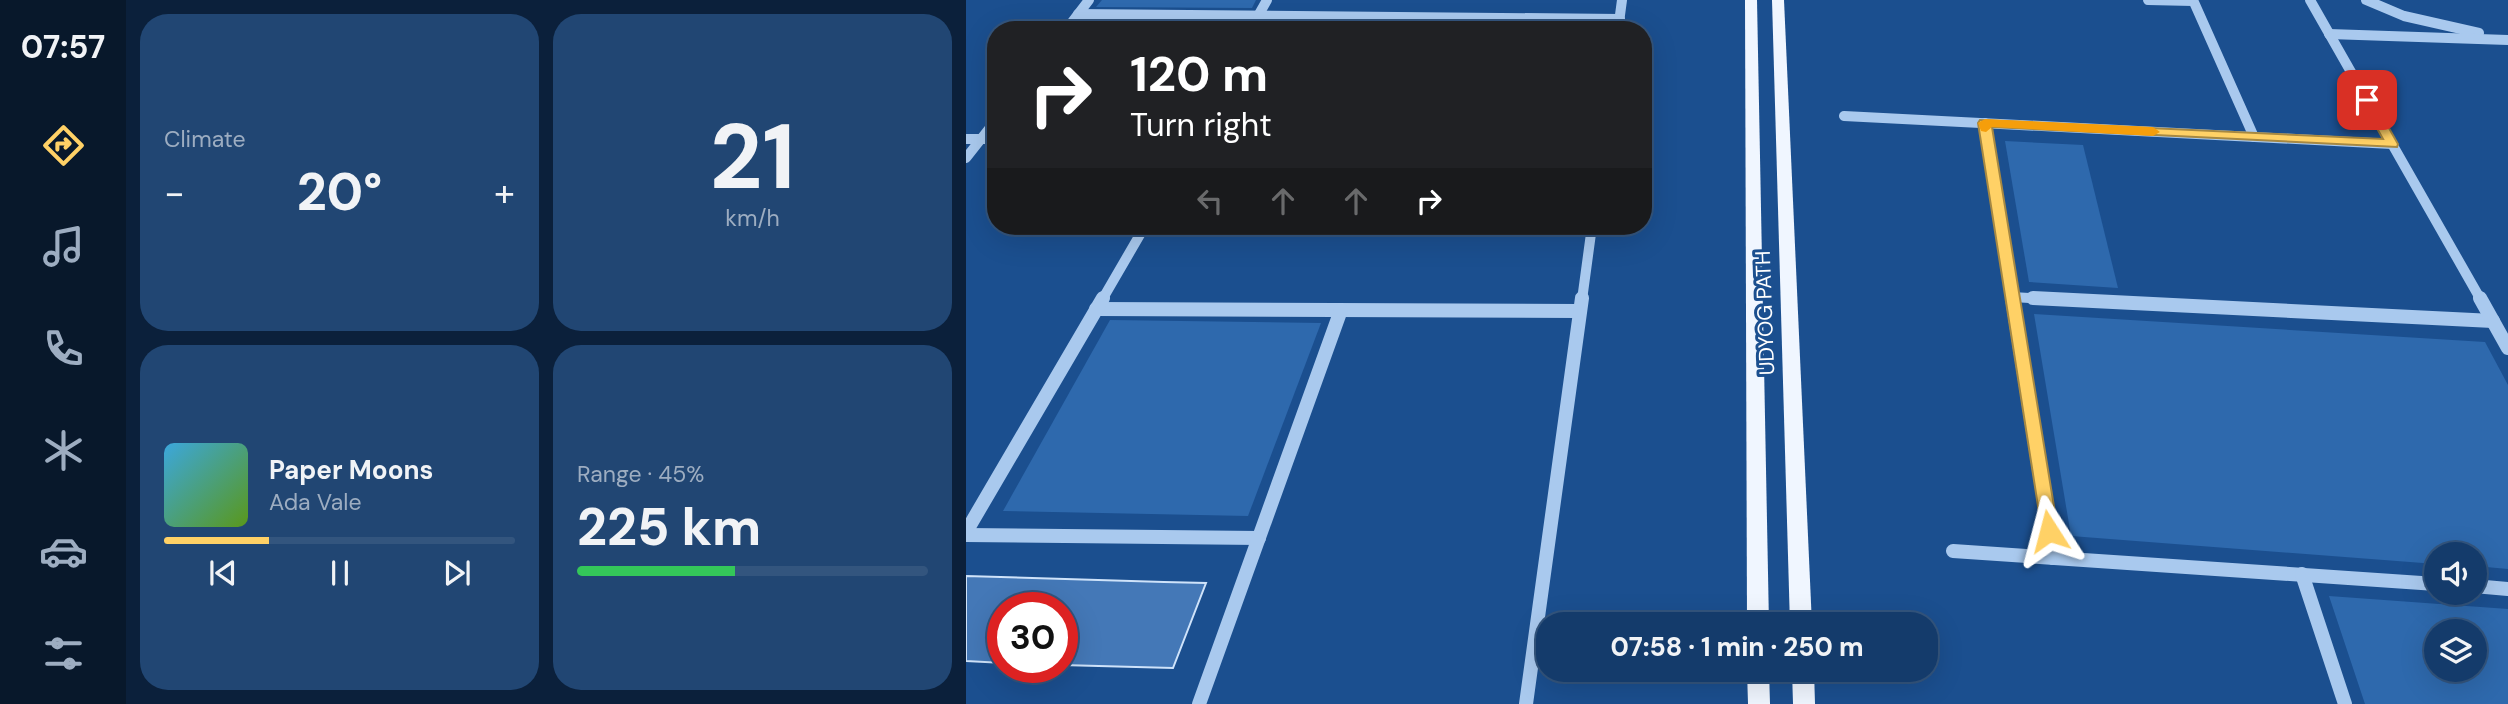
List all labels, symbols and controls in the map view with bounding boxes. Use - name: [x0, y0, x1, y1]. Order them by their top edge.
- text: 07:57: [21, 26, 105, 68]
- text: 120 m: [1130, 42, 1268, 106]
- icon: right: [1015, 49, 1106, 140]
- pin: [2337, 70, 2397, 130]
- icon: arrive: [2348, 81, 2386, 119]
- text: 21: [710, 98, 795, 216]
- text: Turn right: [1130, 104, 1272, 146]
- icon: directions: [39, 121, 88, 170]
- text: Climate: [164, 124, 246, 154]
- text: 20°: [297, 158, 382, 226]
- text: −: [164, 168, 185, 218]
- text: +: [494, 168, 515, 218]
- icon: left: [1191, 182, 1229, 220]
- icon: ahead: [1264, 182, 1302, 220]
- icon: ahead: [1337, 182, 1375, 220]
- icon: right: [1410, 182, 1448, 220]
- text: km/h: [725, 203, 780, 233]
- icon: music: [39, 222, 88, 271]
- street label: UDYOG PATH: [1749, 250, 1781, 376]
- icon: phone: [39, 324, 88, 373]
- icon: climate: [39, 426, 88, 475]
- text: Paper Moons: [269, 453, 433, 487]
- text: Range · 45%: [577, 459, 704, 489]
- text: Ada Vale: [269, 487, 362, 517]
- text: 225 km: [577, 493, 761, 561]
- position arrow: [2012, 494, 2086, 568]
- icon: car: [39, 527, 88, 576]
- map controls: [2424, 542, 2487, 682]
- button: sound: [2424, 542, 2487, 605]
- icon: previous: [204, 554, 242, 592]
- icon: pause: [321, 554, 359, 592]
- icon: next: [438, 554, 476, 592]
- speed limit sign: 30: [987, 592, 1078, 683]
- button: layers: [2424, 619, 2487, 682]
- icon: filters: [39, 629, 88, 678]
- text: 07:58 · 1 min · 250 m: [1611, 630, 1863, 664]

